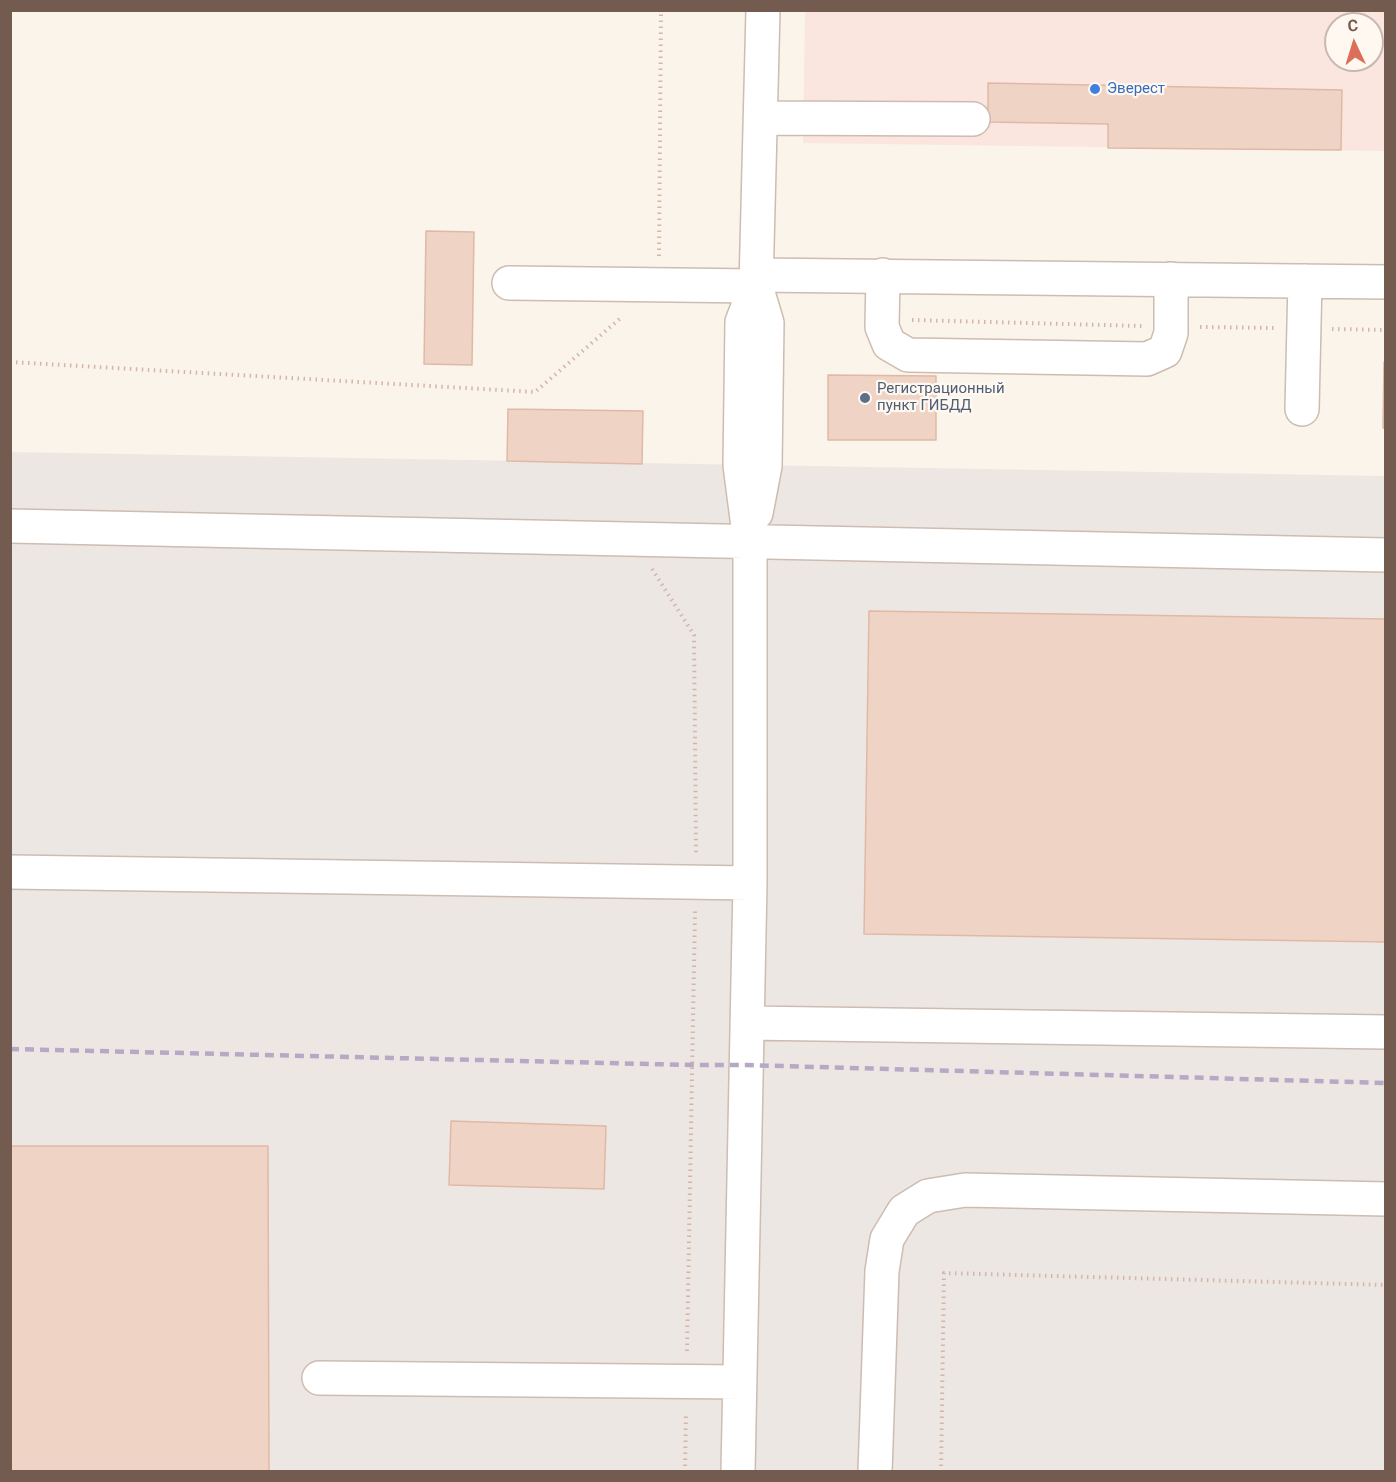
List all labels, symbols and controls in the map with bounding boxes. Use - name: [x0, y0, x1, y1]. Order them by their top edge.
- north arrow: [1324, 12, 1384, 72]
- text: С: [1347, 16, 1359, 35]
- place label: Эверест: [1107, 80, 1165, 98]
- marker: Эверест: [1088, 82, 1102, 96]
- place label: Регистрационный пункт ГИБДД: [877, 380, 1005, 415]
- marker: Регистрационный пункт ГИБДД: [858, 391, 872, 405]

